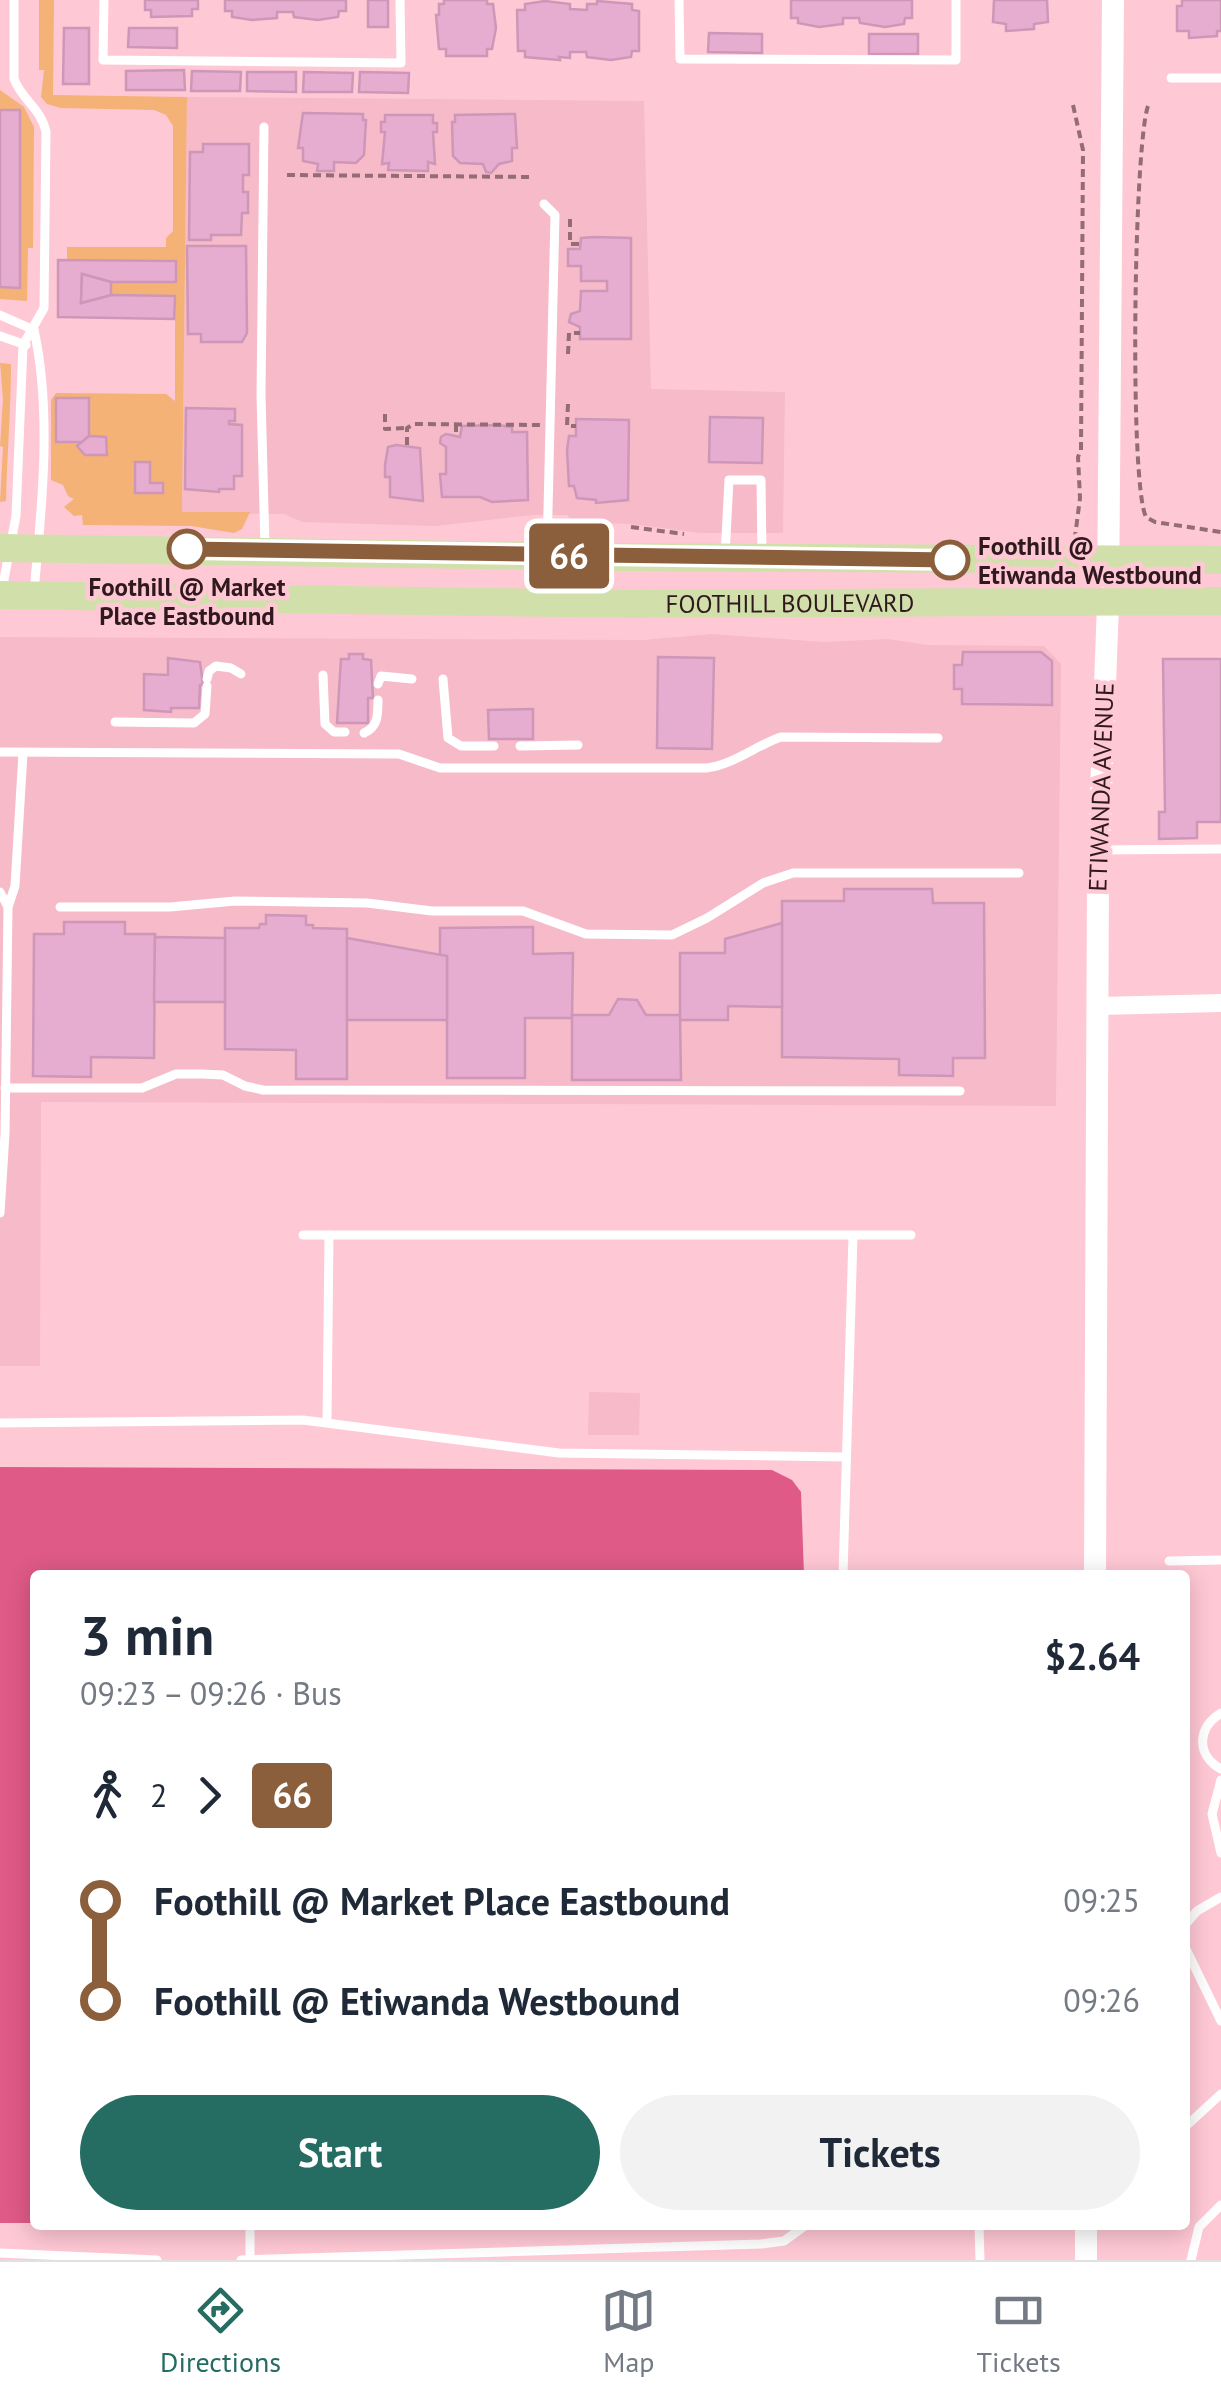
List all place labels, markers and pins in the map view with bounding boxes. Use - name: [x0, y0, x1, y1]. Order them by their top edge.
- marker: Foothill @ Market Place Eastbound: [168, 530, 206, 568]
- place label: Foothill @ Etiwanda Westbound: [978, 530, 1202, 591]
- marker: Foothill @ Etiwanda Westbound: [931, 541, 969, 579]
- place label: Foothill @ Market Place Eastbound: [88, 571, 286, 632]

